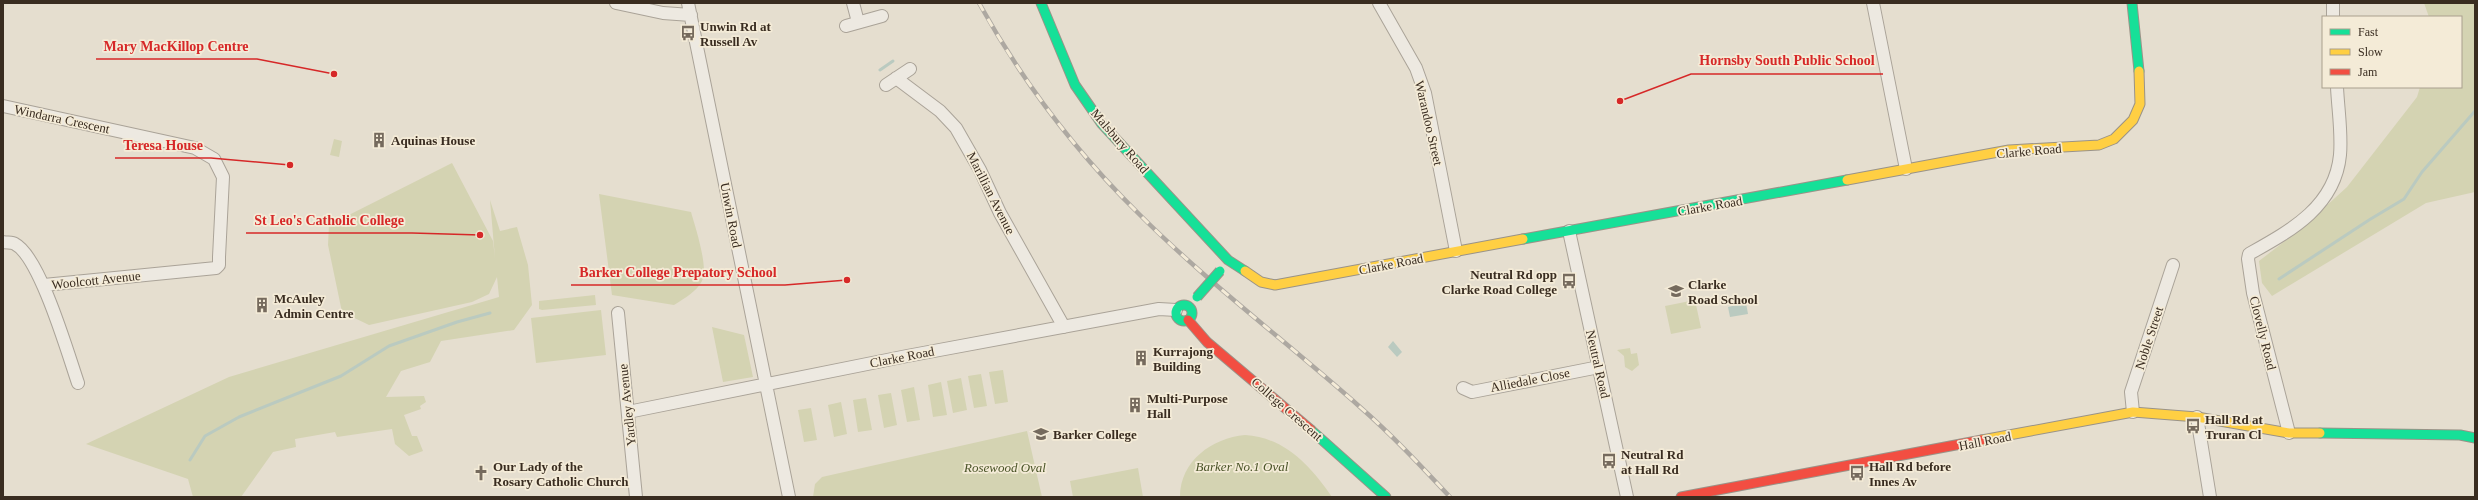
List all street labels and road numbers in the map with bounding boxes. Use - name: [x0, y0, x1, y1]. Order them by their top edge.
- street label: Warandoo Street: [1412, 79, 1446, 167]
- street label: Windarra Crescent: [13, 102, 112, 137]
- street label: Malsbury Road: [1088, 106, 1152, 177]
- street label: Clarke Road: [1996, 141, 2063, 161]
- street label: Marillian Avenue: [964, 149, 1018, 237]
- street label: Unwin Road: [717, 181, 745, 249]
- street label: Clarke Road: [1677, 193, 1744, 219]
- street label: Clarke Road: [1357, 250, 1425, 278]
- street label: Woolcott Avenue: [51, 268, 141, 292]
- street label: Clovelly Road: [2247, 295, 2280, 372]
- street label: Noble Street: [2132, 304, 2166, 371]
- street label: Neutral Road: [1583, 328, 1613, 400]
- street label: Clarke Road: [868, 343, 936, 371]
- street label: Yardley Avenue: [615, 363, 639, 447]
- street label: Alliedale Close: [1489, 365, 1571, 395]
- street label: College Crescent: [1248, 374, 1326, 444]
- street label: Hall Road: [1958, 428, 2013, 453]

